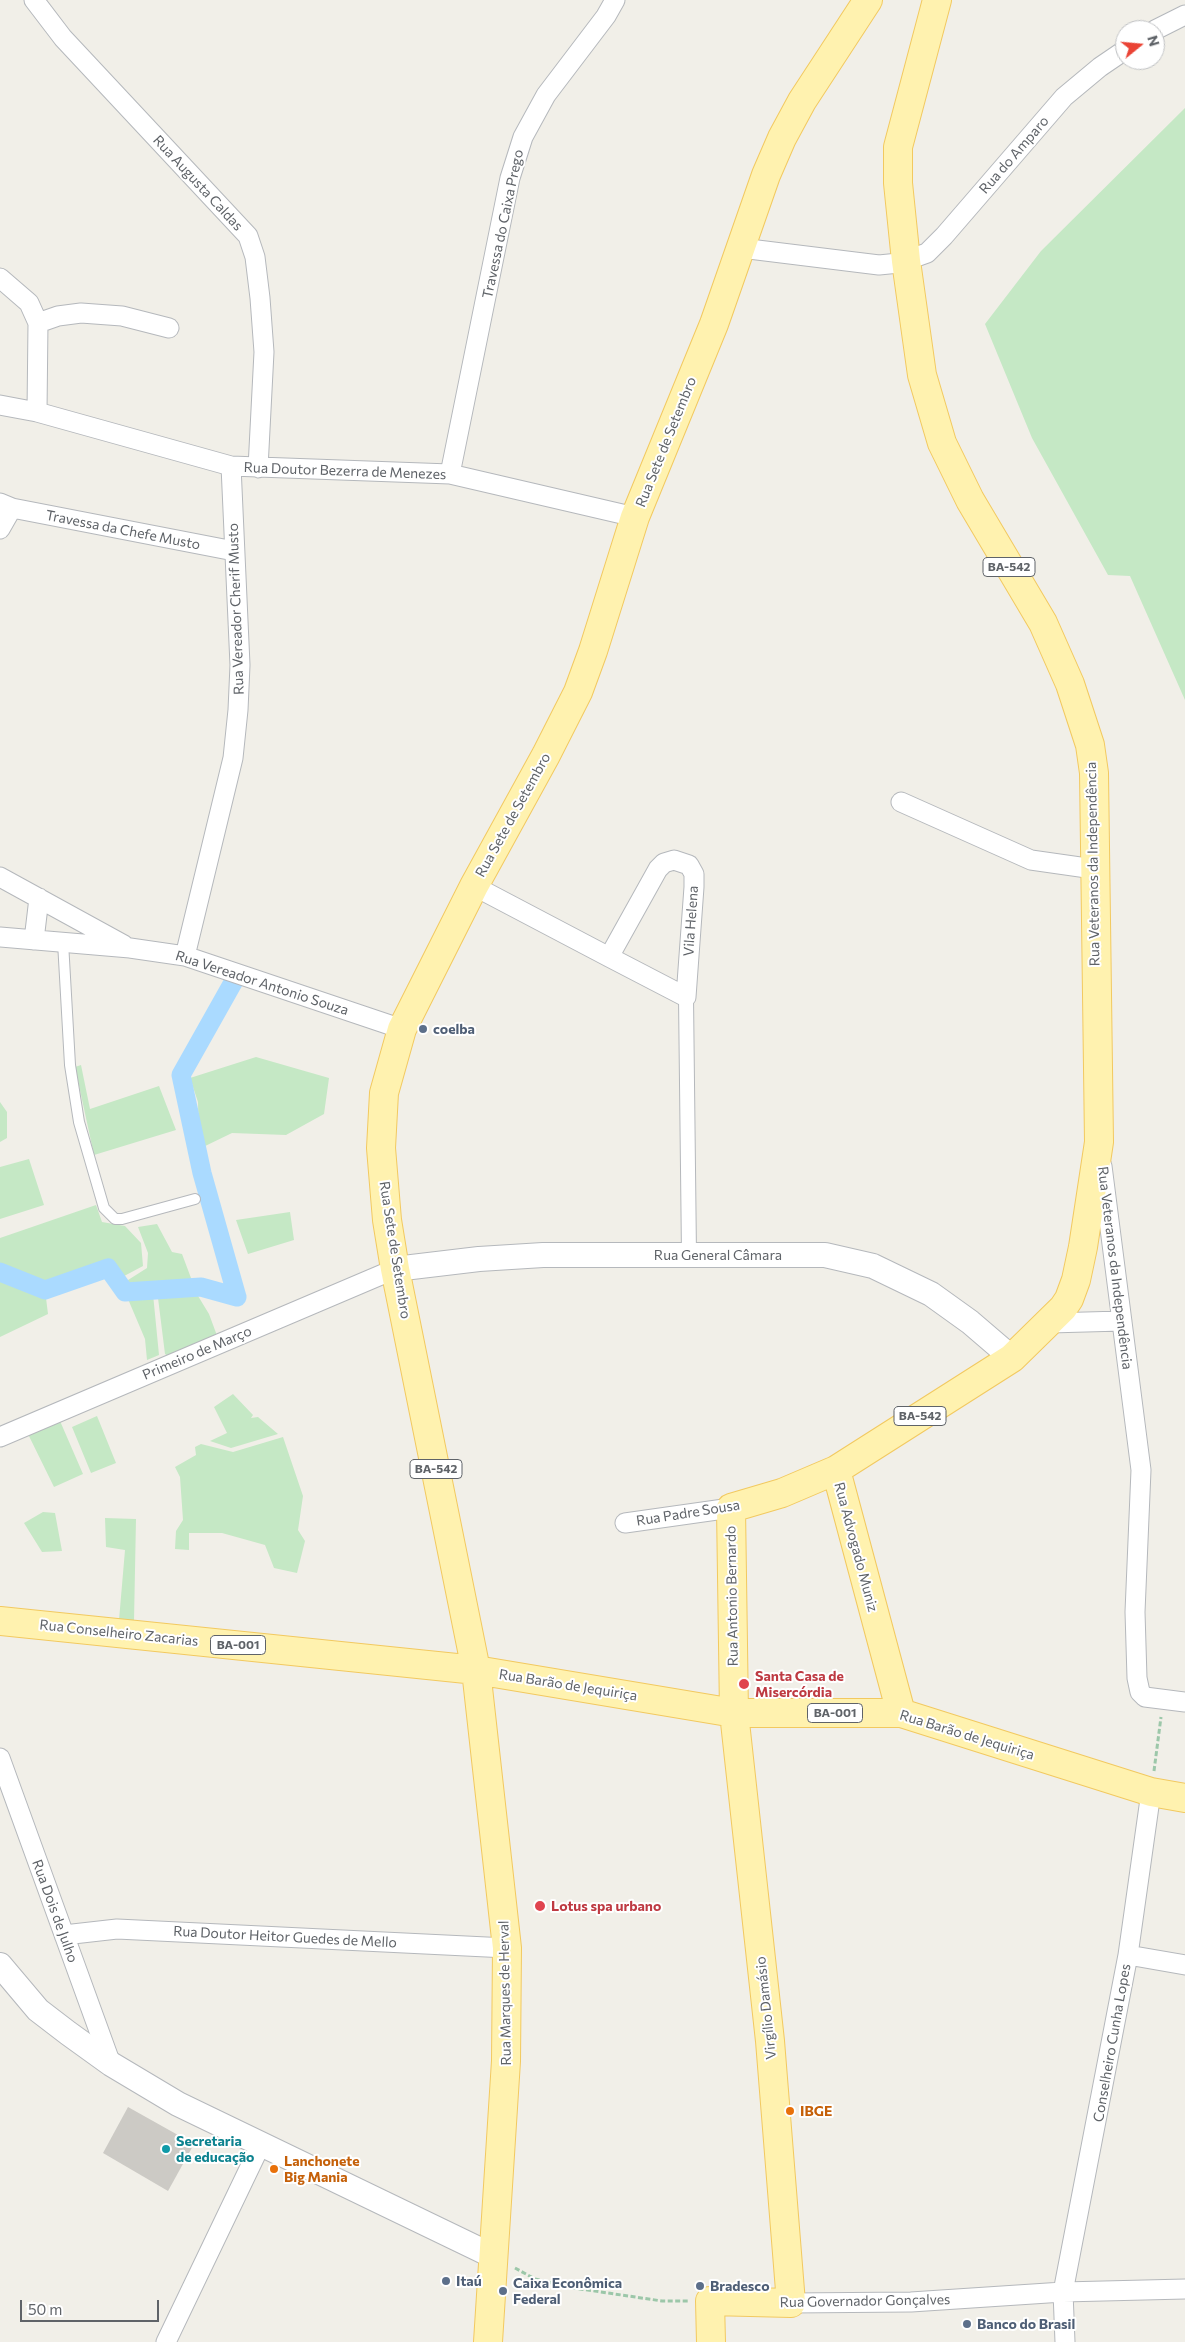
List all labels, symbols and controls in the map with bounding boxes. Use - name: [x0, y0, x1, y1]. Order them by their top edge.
- north arrow: [1115, 20, 1165, 70]
- text: N: [1144, 33, 1164, 48]
- street label: Rua do Amparo: [976, 113, 1052, 197]
- street label: Rua Augusta Caldas: [150, 132, 246, 234]
- street label: Travessa do Caixa Prego: [479, 148, 527, 300]
- street label: Rua Sete de Setembro: [632, 374, 700, 510]
- street label: Rua Doutor Bezerra de Menezes: [243, 459, 447, 483]
- street label: Travessa da Chefe Musto: [44, 507, 202, 553]
- street label: Rua Vereador Cherif Musto: [225, 523, 247, 695]
- road number: BA-542: [983, 558, 1035, 576]
- street label: Rua Sete de Setembro: [472, 750, 554, 880]
- street label: Rua Veteranos da Independência: [1083, 762, 1103, 966]
- street label: Vila Helena: [680, 885, 702, 957]
- street label: Rua Vereador Antonio Souza: [173, 947, 351, 1019]
- place label: coelba: [433, 1021, 475, 1037]
- marker: coelba: [417, 1023, 429, 1035]
- street label: Rua Veteranos da Independência: [1094, 1165, 1136, 1371]
- street label: Rua Sete de Setembro: [376, 1180, 414, 1320]
- street label: Rua General Câmara: [654, 1247, 782, 1263]
- street label: Primeiro de Março: [140, 1322, 254, 1384]
- road number: BA-542: [894, 1406, 946, 1425]
- road number: BA-542: [410, 1460, 462, 1478]
- street label: Rua Advogado Muniz: [831, 1480, 881, 1614]
- street label: Rua Padre Sousa: [635, 1497, 741, 1529]
- street label: Rua Antonio Bernardo: [722, 1526, 742, 1666]
- street label: Rua Conselheiro Zacarias: [39, 1616, 199, 1650]
- road number: BA-001: [210, 1636, 266, 1654]
- street label: Rua Barão de Jequiriça: [498, 1666, 638, 1704]
- place label: Santa Casa de Misercórdia: [755, 1668, 844, 1700]
- marker: Santa Casa de Misercórdia: [737, 1677, 751, 1691]
- road number: BA-001: [808, 1704, 862, 1722]
- street label: Rua Barão de Jequiriça: [898, 1707, 1036, 1763]
- street label: Rua Dois de Julho: [29, 1857, 81, 1965]
- place label: Lotus spa urbano: [551, 1898, 661, 1914]
- marker: Lotus spa urbano: [533, 1899, 547, 1913]
- street label: Rua Marques de Herval: [495, 1920, 515, 2066]
- street label: Rua Doutor Heitor Guedes de Mello: [173, 1923, 397, 1951]
- street label: Virgílio Damásio: [752, 1956, 780, 2060]
- street label: Conselheiro Cunha Lopes: [1090, 1962, 1134, 2124]
- place label: IBGE: [800, 2103, 832, 2119]
- marker: IBGE: [784, 2105, 796, 2117]
- place label: Secretaria de educação: [176, 2133, 254, 2166]
- marker: Secretaria de educação: [160, 2143, 172, 2155]
- place label: Lanchonete Big Mania: [284, 2153, 360, 2186]
- marker: Lanchonete Big Mania: [268, 2163, 280, 2175]
- place label: Itaú: [456, 2273, 482, 2289]
- marker: Itaú: [440, 2275, 452, 2287]
- place label: Caixa Econômica Federal: [513, 2275, 622, 2308]
- place label: Bradesco: [710, 2278, 770, 2294]
- marker: Bradesco: [694, 2280, 706, 2292]
- marker: Caixa Econômica Federal: [497, 2285, 509, 2297]
- scale bar: [22, 2290, 161, 2322]
- street label: Rua Governador Gonçalves: [780, 2291, 950, 2311]
- text: 50 m: [28, 2300, 62, 2318]
- place label: Banco do Brasil: [977, 2316, 1075, 2332]
- marker: Banco do Brasil: [961, 2318, 973, 2330]

